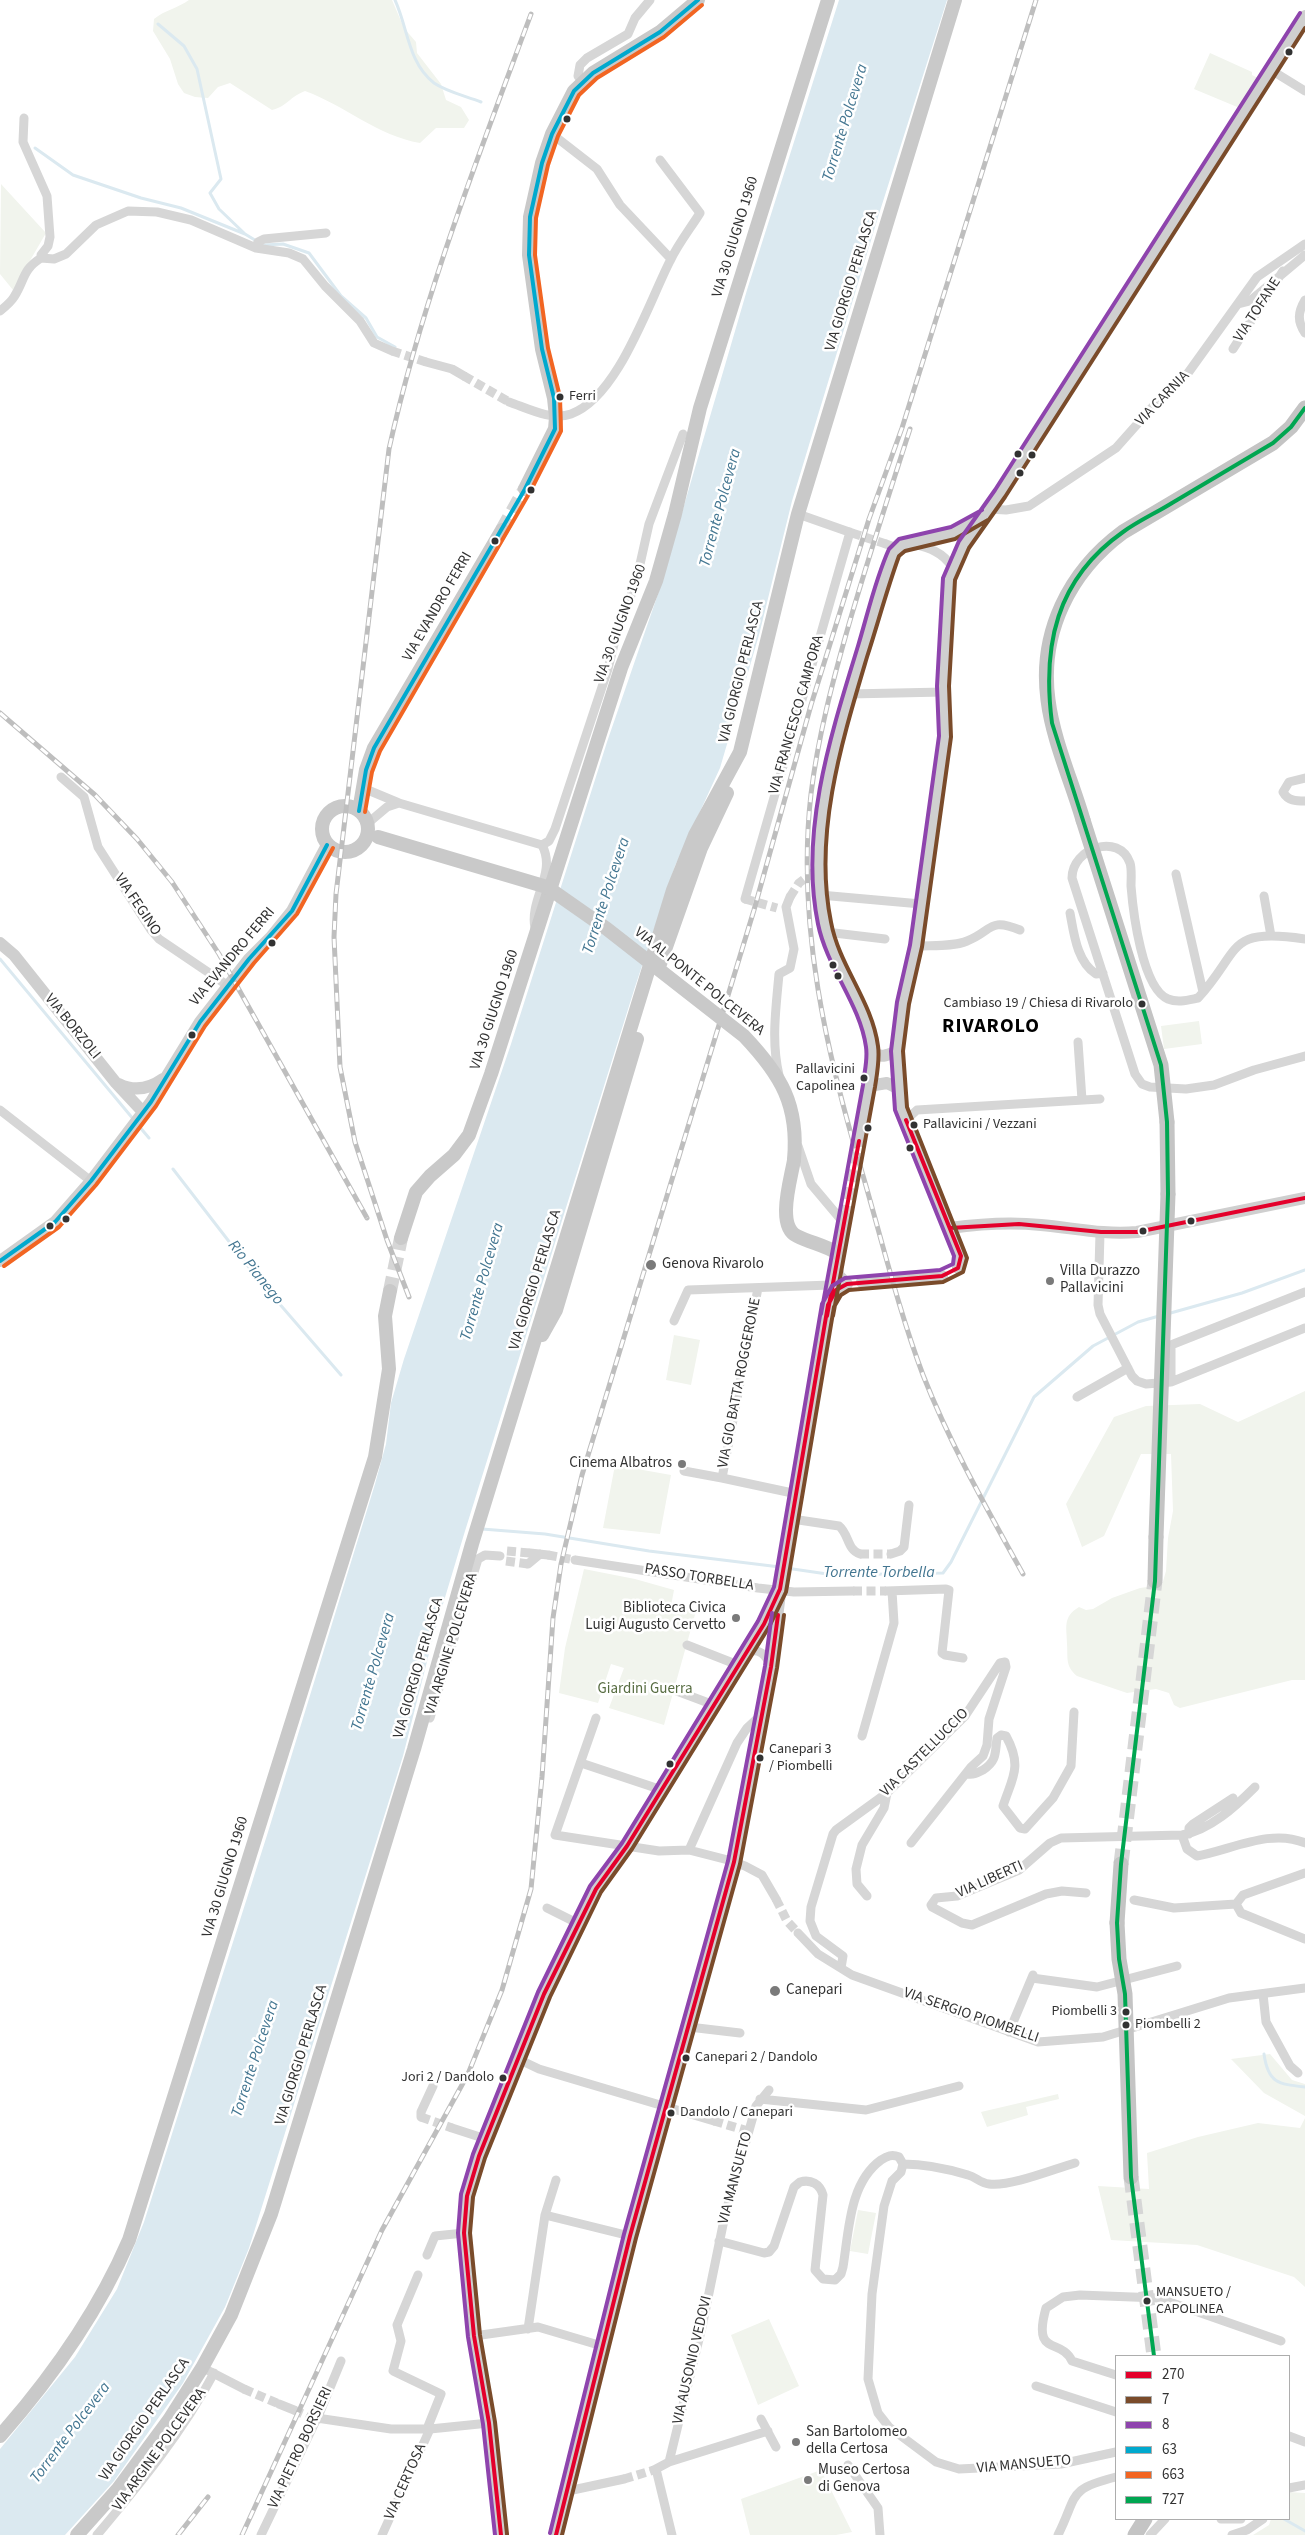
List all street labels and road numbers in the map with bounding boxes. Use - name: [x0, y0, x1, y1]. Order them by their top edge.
- street label: VIA 30 GIUGNO 1960: [709, 174, 763, 300]
- street label: VIA GIORGIO PERLASCA: [822, 209, 882, 353]
- street label: VIA TOFANE: [1231, 274, 1285, 346]
- street label: VIA CARNIA: [1132, 368, 1194, 430]
- street label: VIA EVANDRO FERRI: [399, 549, 477, 665]
- street label: VIA 30 GIUGNO 1960: [591, 562, 651, 686]
- street label: VIA GIORGIO PERLASCA: [716, 599, 768, 745]
- street label: VIA FRANCESCO CAMPORA: [766, 633, 828, 797]
- street label: VIA FEGINO: [110, 871, 164, 939]
- street label: VIA EVANDRO FERRI: [187, 904, 279, 1010]
- street label: VIA AL PONTE POLCEVERA: [630, 924, 768, 1040]
- street label: VIA 30 GIUGNO 1960: [467, 948, 523, 1072]
- street label: VIA BORZOLI: [40, 991, 104, 1063]
- street label: VIA GIORGIO PERLASCA: [506, 1208, 566, 1352]
- street label: VIA GIO BATTA ROGGERONE: [715, 1296, 765, 1470]
- street label: PASSO TORBELLA: [643, 1560, 755, 1596]
- street label: VIA ARGINE POLCEVERA: [422, 1571, 482, 1717]
- street label: VIA GIORGIO PERLASCA: [390, 1595, 448, 1741]
- street label: VIA CASTELLUCCIO: [877, 1705, 973, 1801]
- street label: VIA 30 GIUGNO 1960: [199, 1814, 253, 1940]
- street label: VIA LIBERTI: [954, 1857, 1026, 1903]
- street label: VIA GIORGIO PERLASCA: [272, 1983, 332, 2127]
- street label: VIA SERGIO PIOMBELLI: [901, 1984, 1041, 2048]
- street label: VIA MANSUETO: [715, 2130, 757, 2226]
- street label: VIA AUSONIO VEDOVI: [669, 2294, 717, 2426]
- street label: VIA GIORGIO PERLASCA: [96, 2355, 194, 2485]
- street label: VIA PIETRO BORSIERI: [265, 2384, 337, 2512]
- street label: VIA ARGINE POLCEVERA: [109, 2385, 211, 2515]
- street label: VIA CERTOSA: [381, 2441, 431, 2523]
- street label: VIA MANSUETO: [976, 2452, 1072, 2478]

